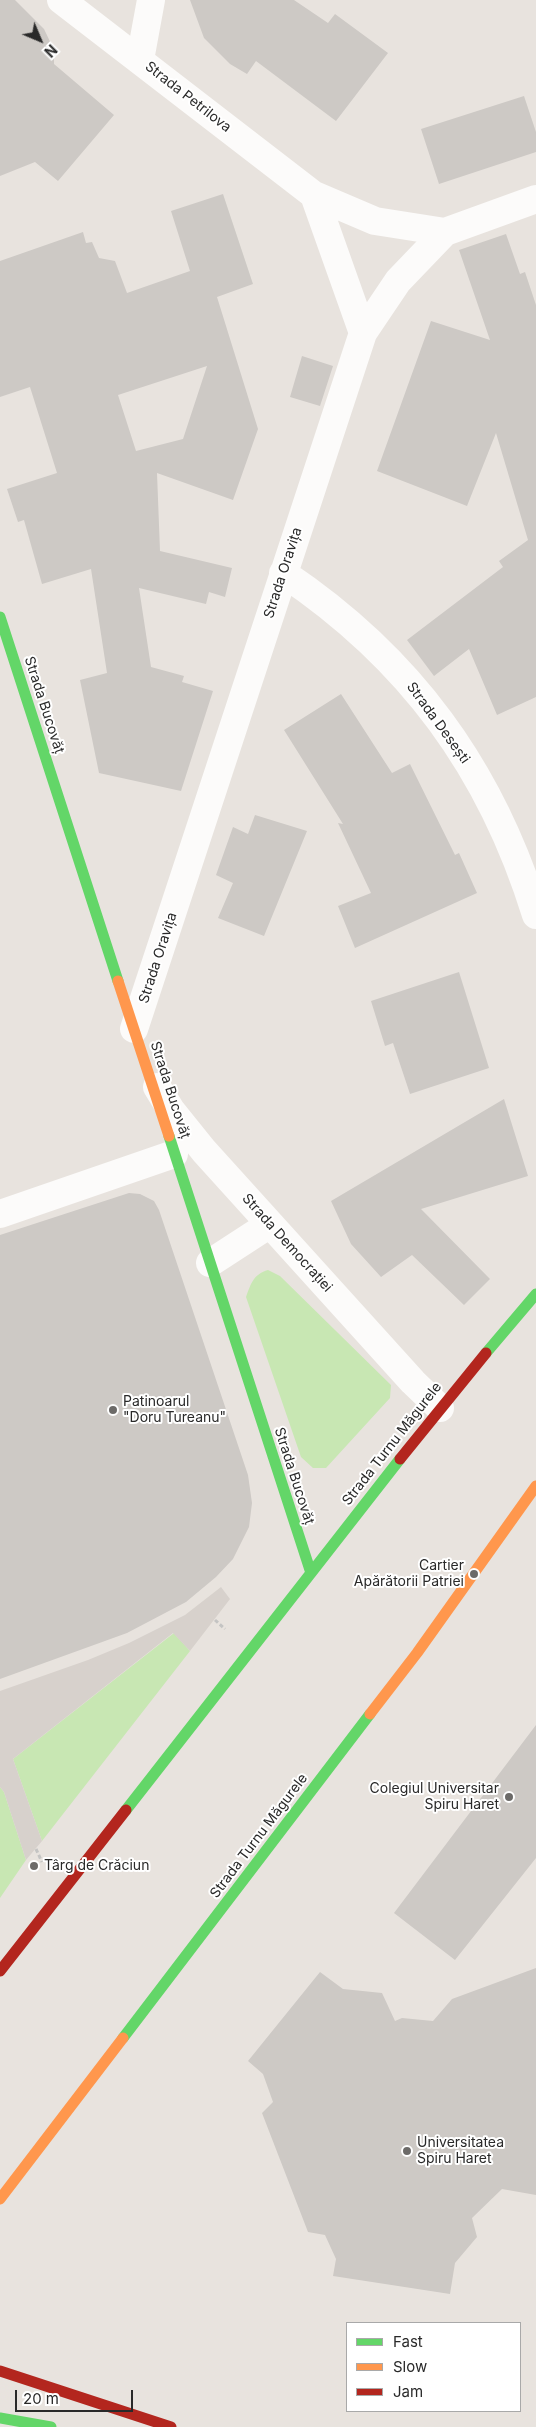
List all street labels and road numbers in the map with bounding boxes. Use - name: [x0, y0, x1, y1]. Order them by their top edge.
- street label: Strada Petrilova: [142, 58, 234, 136]
- street label: Strada Oravița: [260, 525, 306, 621]
- street label: Strada Bucovăț: [20, 654, 68, 756]
- street label: Strada Desești: [403, 679, 473, 767]
- street label: Strada Oravița: [135, 910, 181, 1006]
- street label: Strada Bucovăț: [146, 1039, 194, 1141]
- street label: Strada Democrației: [238, 1190, 336, 1296]
- street label: Strada Turnu Măgurele: [339, 1379, 445, 1509]
- street label: Strada Bucovăț: [270, 1425, 318, 1527]
- street label: Strada Turnu Măgurele: [207, 1770, 311, 1902]

